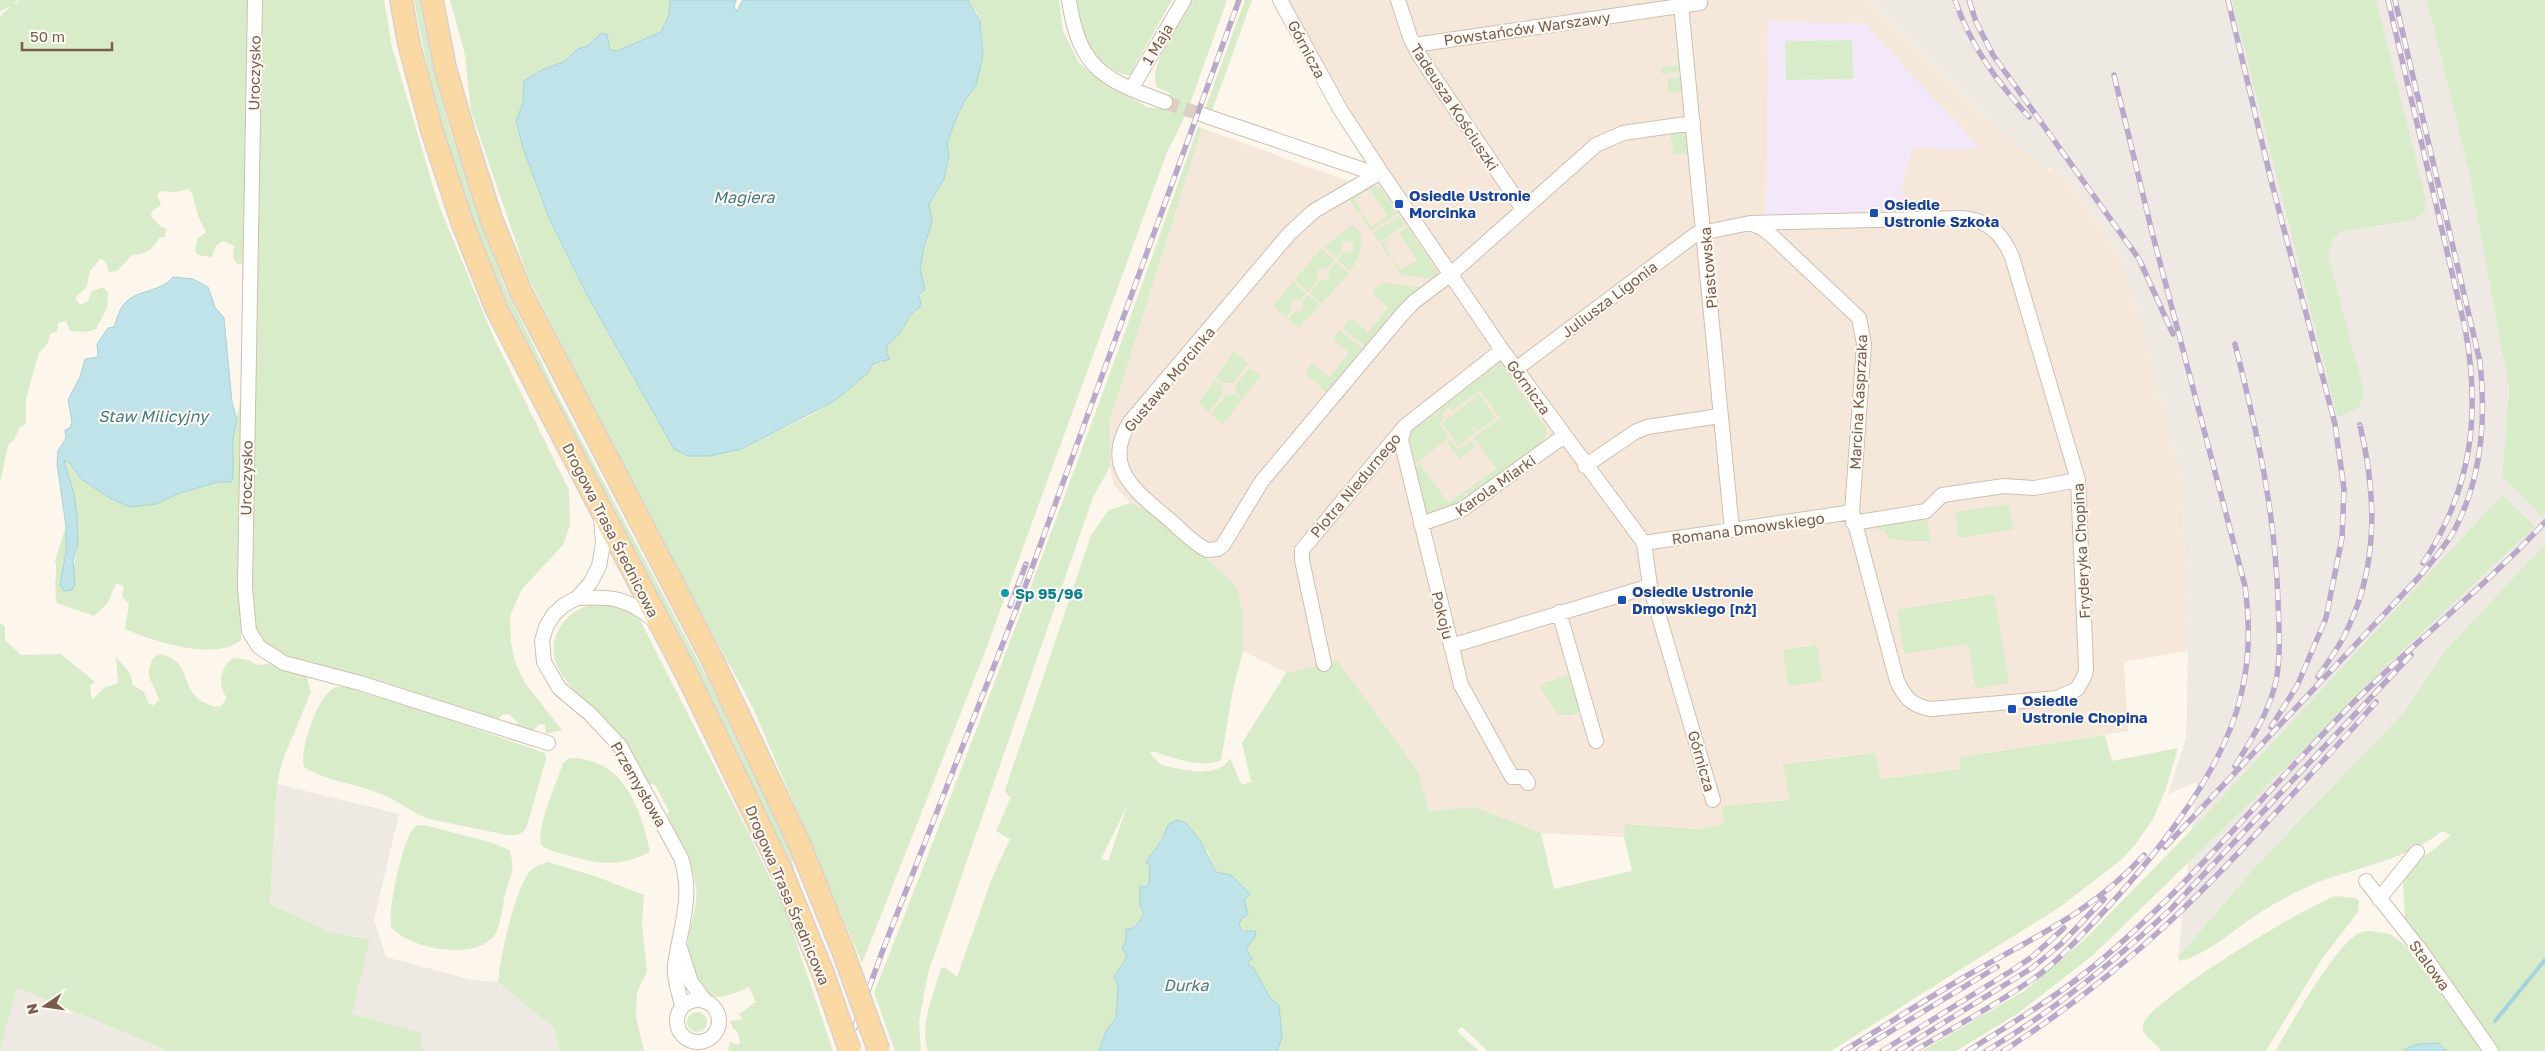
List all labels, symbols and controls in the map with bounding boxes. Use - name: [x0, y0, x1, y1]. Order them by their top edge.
- street label: Powstańców Warszawy: [1442, 7, 1612, 49]
- street label: Górnicza: [1284, 17, 1330, 81]
- scale bar: [22, 20, 112, 52]
- street label: 1 Maja: [1138, 20, 1176, 68]
- text: 50 m: [30, 27, 65, 45]
- street label: Uroczysko: [244, 35, 264, 111]
- street label: Tadeusza Kościuszki: [1407, 40, 1503, 174]
- place label: Osiedle Ustronie Morcinka: [1409, 186, 1531, 221]
- water label: Magiera: [713, 187, 776, 207]
- place label: Osiedle Ustronie Szkoła: [1884, 195, 2000, 230]
- marker: Osiedle Ustronie Morcinka: [1393, 198, 1405, 210]
- marker: Osiedle Ustronie Szkoła: [1868, 207, 1880, 219]
- street label: Piastowska: [1695, 226, 1721, 310]
- street label: Juliusza Ligonia: [1557, 257, 1661, 341]
- street label: Gustawa Morcinka: [1120, 323, 1218, 435]
- street label: Marcina Kasprzaka: [1845, 334, 1871, 470]
- street label: Górnicza: [1503, 356, 1555, 418]
- water label: Staw Milicyjny: [98, 406, 210, 426]
- street label: Piotra Niedurnego: [1306, 429, 1404, 541]
- street label: Uroczysko: [236, 440, 256, 516]
- street label: Drogowa Trasa Średnicowa: [559, 440, 663, 620]
- street label: Karola Miarki: [1451, 451, 1539, 519]
- street label: Fryderyka Chopina: [2068, 483, 2094, 619]
- street label: Romana Dmowskiego: [1670, 508, 1826, 548]
- place label: Osiedle Ustronie Dmowskiego [nż]: [1632, 582, 1757, 617]
- place label: Sp 95/96: [1015, 584, 1083, 602]
- marker: Sp 95/96: [999, 587, 1011, 599]
- street label: Pokoju: [1428, 589, 1458, 641]
- marker: Osiedle Ustronie Dmowskiego [nż]: [1616, 594, 1628, 606]
- place label: Osiedle Ustronie Chopina: [2022, 691, 2148, 726]
- marker: Osiedle Ustronie Chopina: [2006, 703, 2018, 715]
- street label: Górnicza: [1685, 728, 1719, 794]
- street label: Przemysłowa: [607, 738, 671, 830]
- street label: Drogowa Trasa Średnicowa: [742, 802, 834, 988]
- street label: Stalowa: [2406, 936, 2454, 994]
- water label: Durka: [1163, 975, 1209, 995]
- north arrow: [20, 981, 70, 1031]
- text: N: [22, 1002, 41, 1016]

